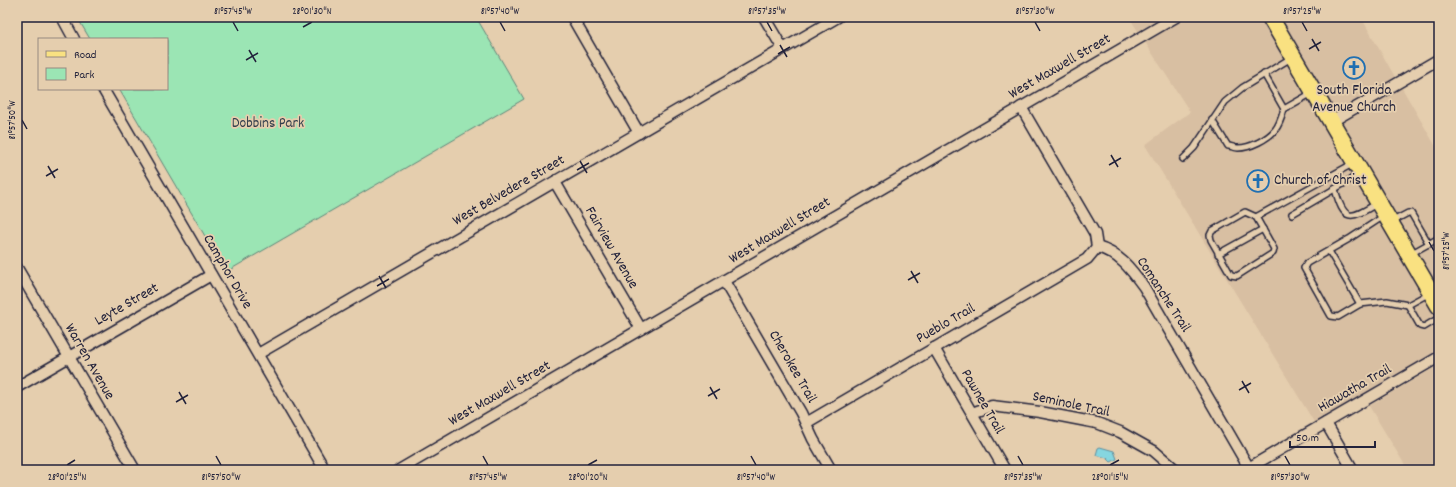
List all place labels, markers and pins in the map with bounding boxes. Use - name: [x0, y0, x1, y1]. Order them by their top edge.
- church icon: South Florida Avenue Church: [1341, 55, 1367, 81]
- place label: South Florida Avenue Church: [1312, 80, 1396, 119]
- church icon: Church of Christ: [1245, 168, 1271, 194]
- place label: Church of Christ: [1274, 170, 1367, 192]

